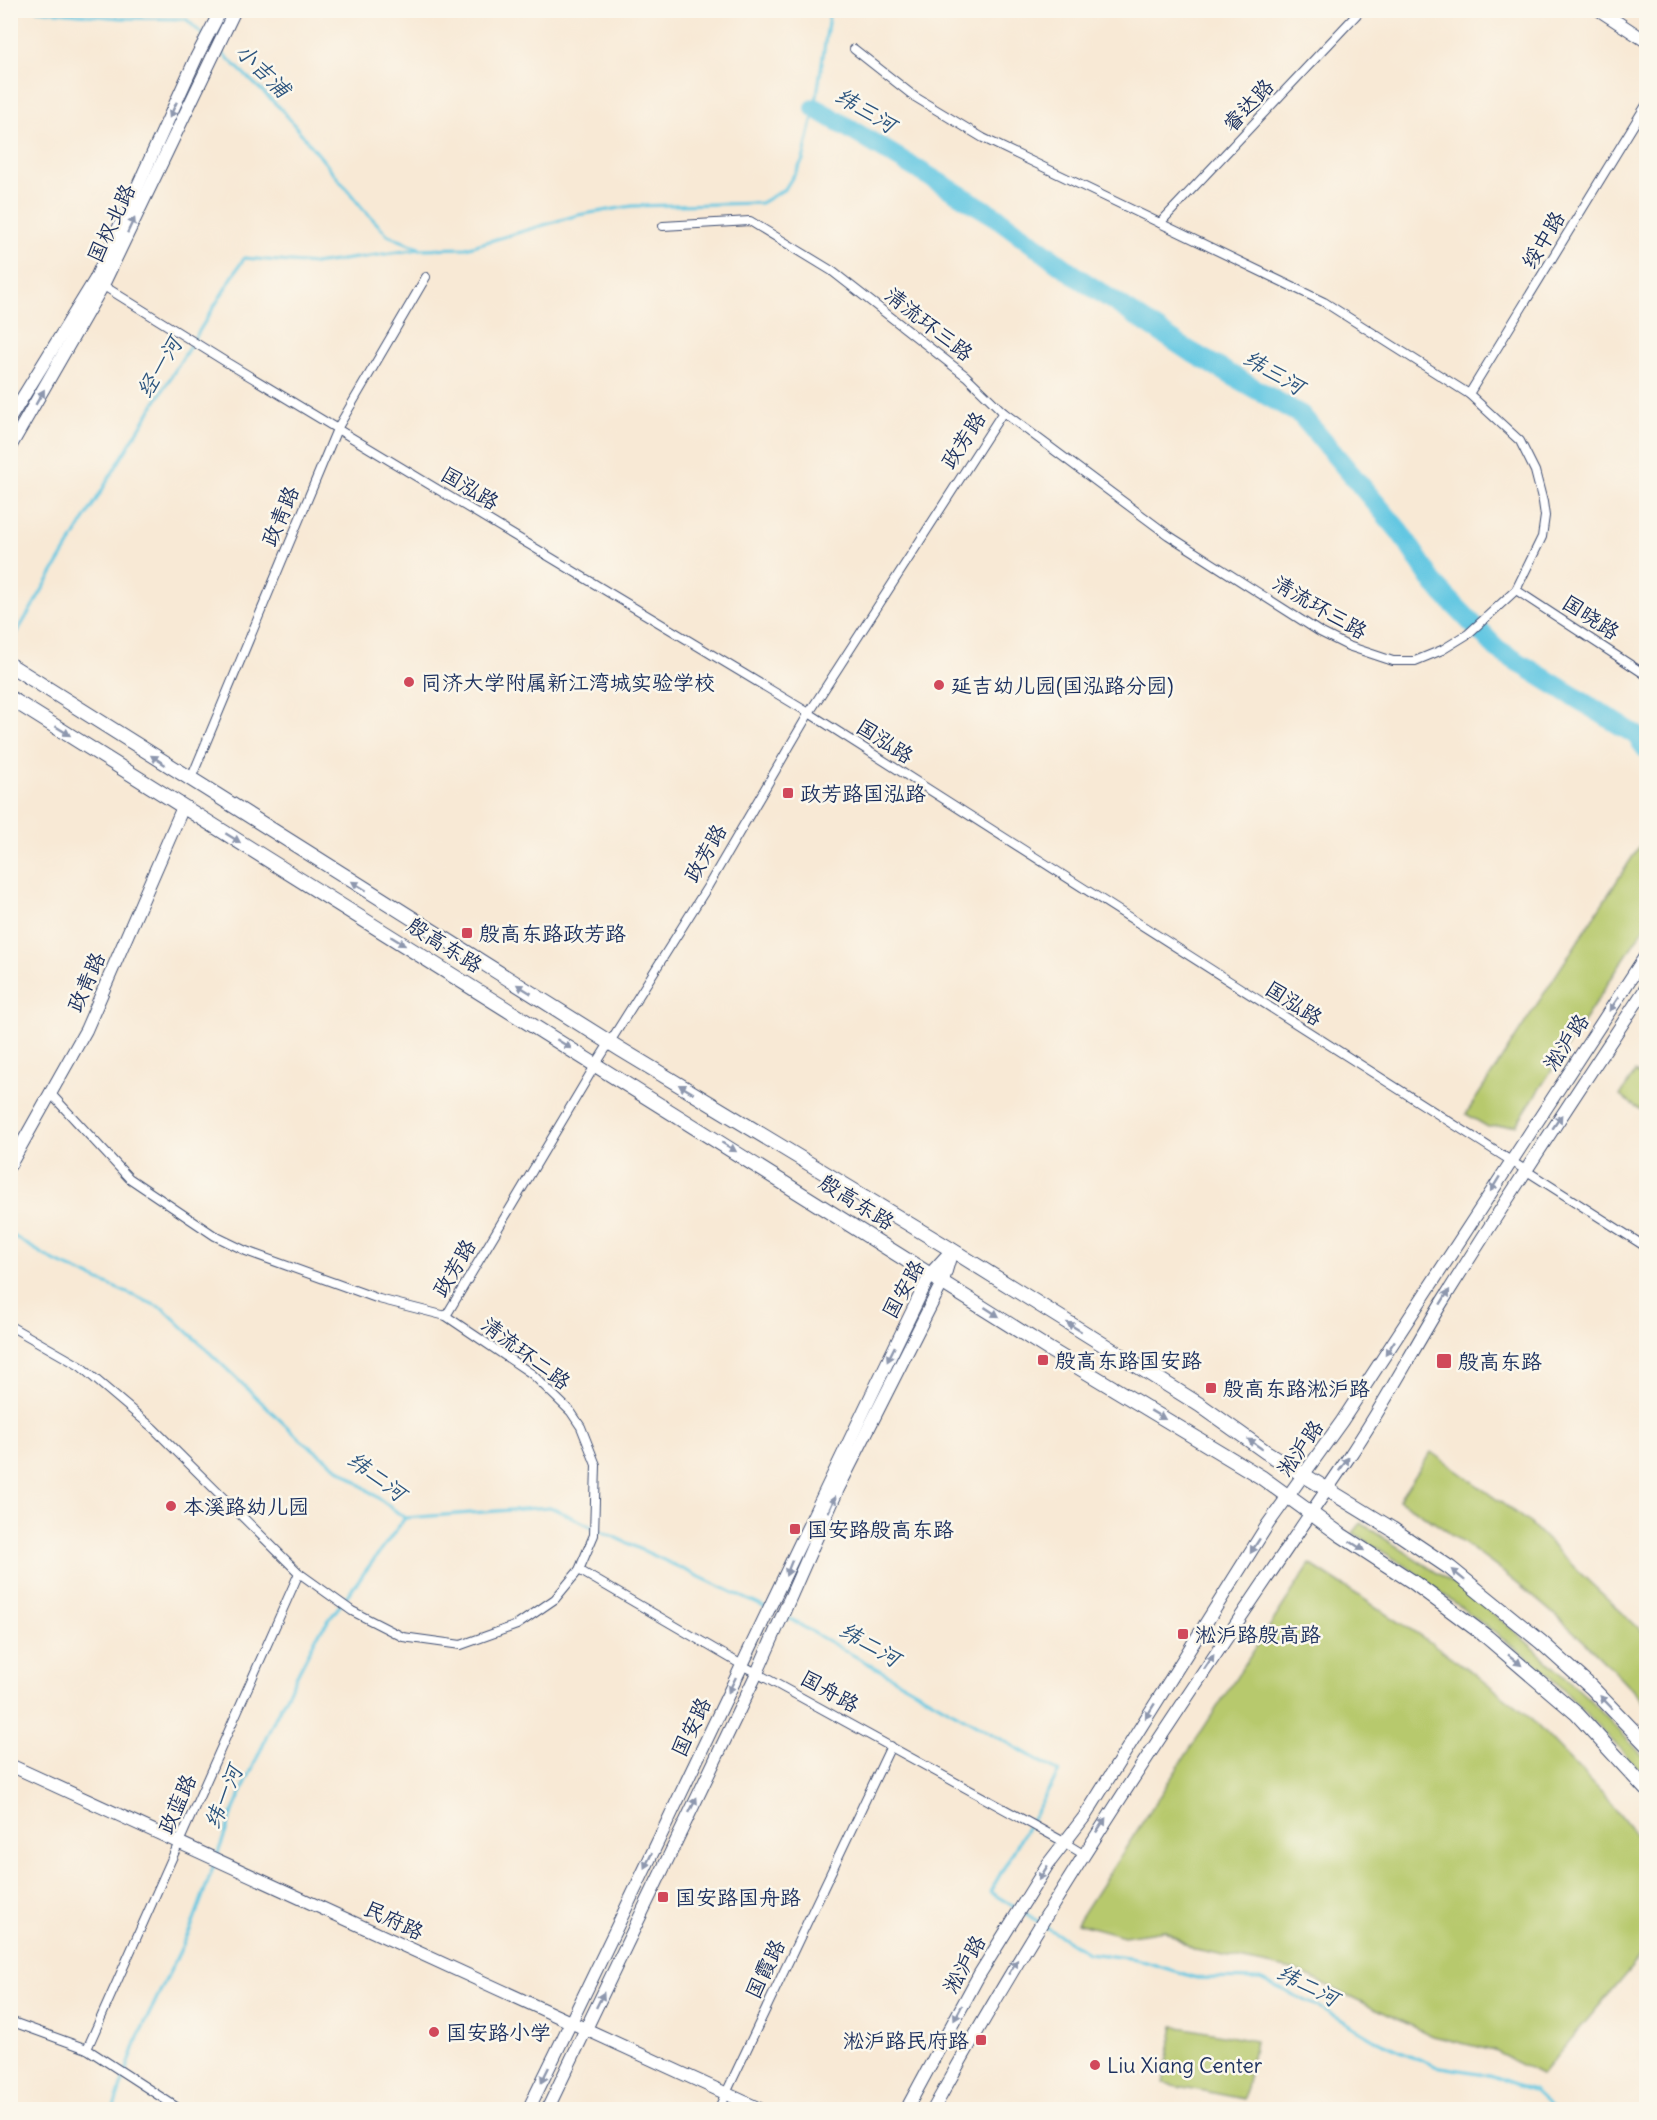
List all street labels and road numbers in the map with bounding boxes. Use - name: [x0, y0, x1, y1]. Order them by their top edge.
- street label: 睿达路: [1217, 73, 1279, 137]
- street label: 国权北路: [81, 179, 141, 267]
- street label: 绥中路: [1515, 206, 1571, 274]
- street label: 清流环三路: [879, 281, 979, 367]
- street label: 政芳路: [935, 406, 991, 474]
- street label: 国泓路: [436, 460, 504, 516]
- street label: 政青路: [255, 482, 305, 550]
- street label: 清流环三路: [1268, 569, 1372, 645]
- street label: 国晓路: [1557, 589, 1625, 645]
- street label: 国泓路: [851, 713, 919, 769]
- street label: 政芳路: [678, 819, 732, 887]
- street label: 殷高东路: [402, 911, 488, 979]
- street label: 政青路: [61, 948, 111, 1016]
- street label: 国泓路: [1260, 975, 1328, 1031]
- street label: 淞沪路: [1537, 1008, 1595, 1076]
- street label: 殷高东路: [814, 1168, 900, 1236]
- street label: 政芳路: [426, 1234, 482, 1302]
- street label: 国安路: [876, 1255, 930, 1323]
- street label: 清流环二路: [476, 1311, 576, 1395]
- street label: 淞沪路: [1271, 1414, 1329, 1482]
- street label: 国舟路: [796, 1664, 864, 1718]
- street label: 国安路: [665, 1693, 717, 1761]
- street label: 政蓝路: [152, 1770, 202, 1838]
- street label: 民府路: [360, 1894, 428, 1946]
- street label: 淞沪路: [937, 1930, 991, 1998]
- street label: 国霞路: [739, 1935, 791, 2003]

